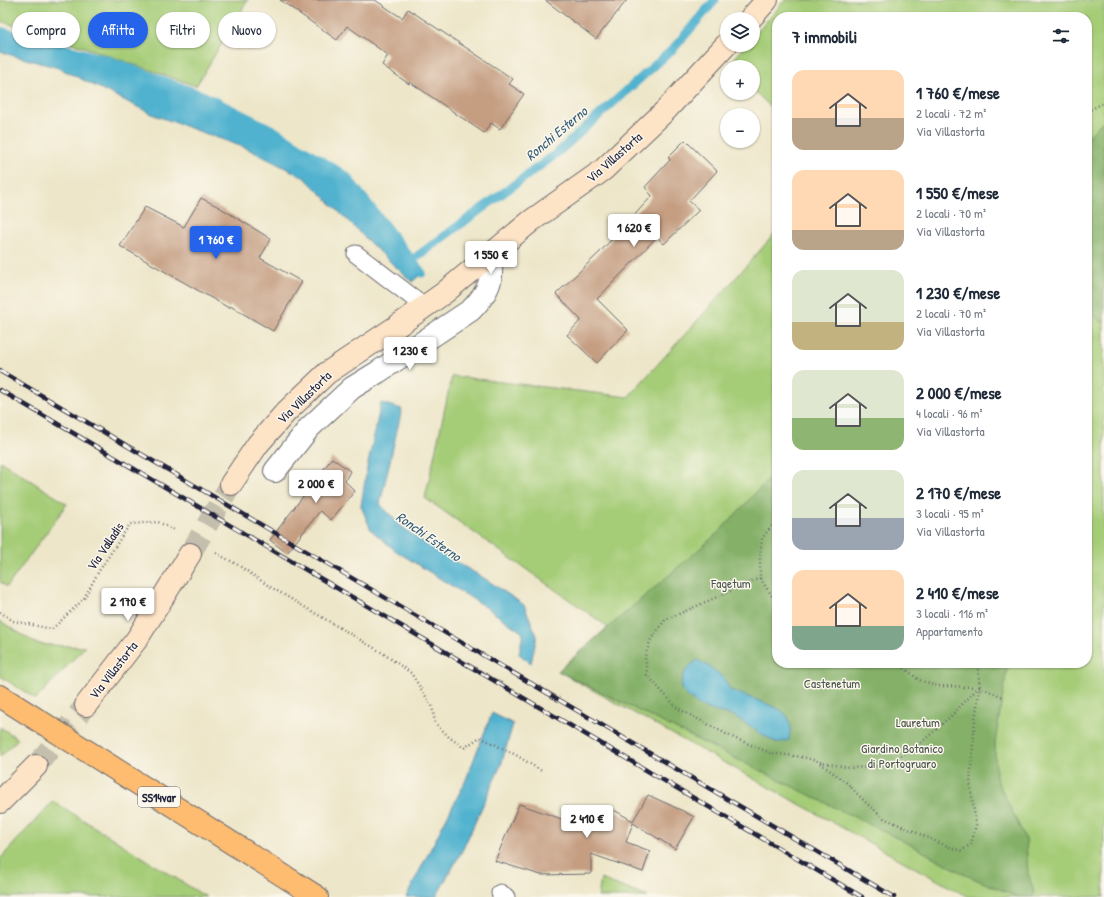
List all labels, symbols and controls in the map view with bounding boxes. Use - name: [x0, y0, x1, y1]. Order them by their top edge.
- chip: Compra: [12, 12, 80, 48]
- chip: Affitta: [88, 12, 148, 48]
- chip: Filtri: [156, 12, 210, 48]
- chip: Nuovo: [218, 12, 276, 48]
- map controls: [720, 12, 760, 148]
- button: layers: [720, 12, 760, 52]
- text: 7 immobili: [792, 25, 857, 48]
- icon: filters: [1050, 25, 1072, 47]
- button: +: [720, 60, 760, 100]
- text: 1 760 €/mese: [916, 81, 1000, 104]
- icon: home: [824, 86, 872, 134]
- water label: Ronchi Esterno: [521, 101, 592, 164]
- text: 2 locali · 72 m²: [916, 104, 986, 122]
- button: −: [720, 108, 760, 148]
- text: Via Villastorta: [916, 122, 985, 140]
- street label: Via Villastorta: [582, 128, 646, 186]
- text: 1 550 €/mese: [916, 181, 999, 204]
- icon: home: [824, 186, 872, 234]
- text: 2 locali · 70 m²: [916, 204, 986, 222]
- pin: 1 620 €: [597, 214, 671, 248]
- text: 1 620 €: [617, 218, 651, 236]
- text: Via Villastorta: [916, 222, 985, 240]
- pin: 1 760 €: [179, 226, 253, 260]
- text: 1 760 €: [199, 230, 233, 248]
- pin: 1 550 €: [454, 241, 528, 275]
- text: 1 550 €: [474, 245, 508, 263]
- text: 1 230 €/mese: [916, 281, 1000, 304]
- icon: home: [824, 286, 872, 334]
- text: 2 locali · 70 m²: [916, 304, 986, 322]
- text: Via Villastorta: [916, 322, 985, 340]
- pin: 1 230 €: [373, 337, 447, 371]
- text: 1 230 €: [393, 341, 427, 359]
- street label: Via Villastorta: [273, 367, 335, 427]
- text: 2 000 €/mese: [916, 381, 1002, 404]
- icon: home: [824, 386, 872, 434]
- text: 4 locali · 96 m²: [916, 404, 982, 422]
- text: Via Villastorta: [916, 422, 985, 440]
- pin: 2 000 €: [279, 470, 353, 504]
- text: 2 000 €: [298, 474, 334, 492]
- text: 2 170 €/mese: [916, 481, 1001, 504]
- icon: home: [824, 486, 872, 534]
- text: 3 locali · 95 m²: [916, 504, 984, 522]
- water label: Ronchi Esterno: [393, 507, 466, 566]
- street label: Via Valladis: [82, 518, 128, 574]
- text: Via Villastorta: [916, 522, 985, 540]
- park label: Fagetum: [710, 574, 751, 592]
- text: 2 410 €/mese: [916, 581, 999, 604]
- icon: home: [824, 586, 872, 634]
- pin: 2 170 €: [91, 588, 165, 622]
- text: 2 170 €: [110, 592, 146, 610]
- text: 3 locali · 116 m²: [916, 604, 988, 622]
- text: Appartamento: [916, 622, 983, 640]
- street label: Via Villastorta: [85, 637, 141, 703]
- park label: Castenetum: [804, 674, 860, 692]
- park label: Lauretum: [896, 713, 940, 731]
- park label: Giardino Botanico di Portogruaro: [861, 739, 943, 772]
- road number: SS14var: [138, 787, 180, 807]
- pin: 2 410 €: [550, 805, 624, 839]
- text: 2 410 €: [570, 809, 604, 827]

